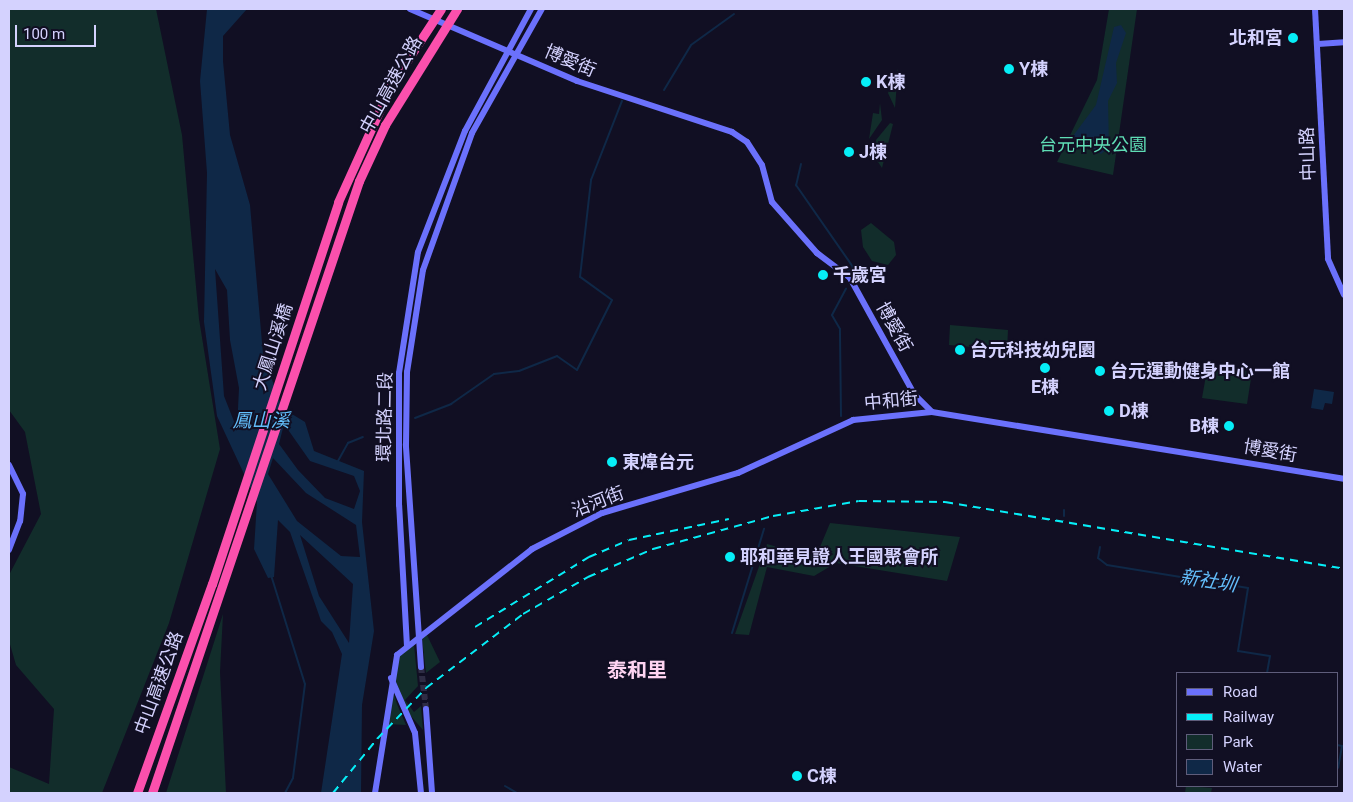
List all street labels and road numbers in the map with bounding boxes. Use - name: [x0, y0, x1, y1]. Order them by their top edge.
- street label: 中山高速公路: [355, 33, 427, 137]
- street label: 博愛街: [541, 41, 599, 81]
- street label: 中山路: [1296, 127, 1320, 181]
- street label: 博愛街: [871, 298, 917, 356]
- street label: 大鳳山溪橋: [249, 301, 297, 393]
- street label: 環北路二段: [373, 372, 397, 462]
- street label: 中和街: [863, 388, 919, 414]
- street label: 博愛街: [1242, 436, 1298, 466]
- street label: 沿河街: [569, 482, 627, 522]
- street label: 中山高速公路: [130, 629, 188, 737]

